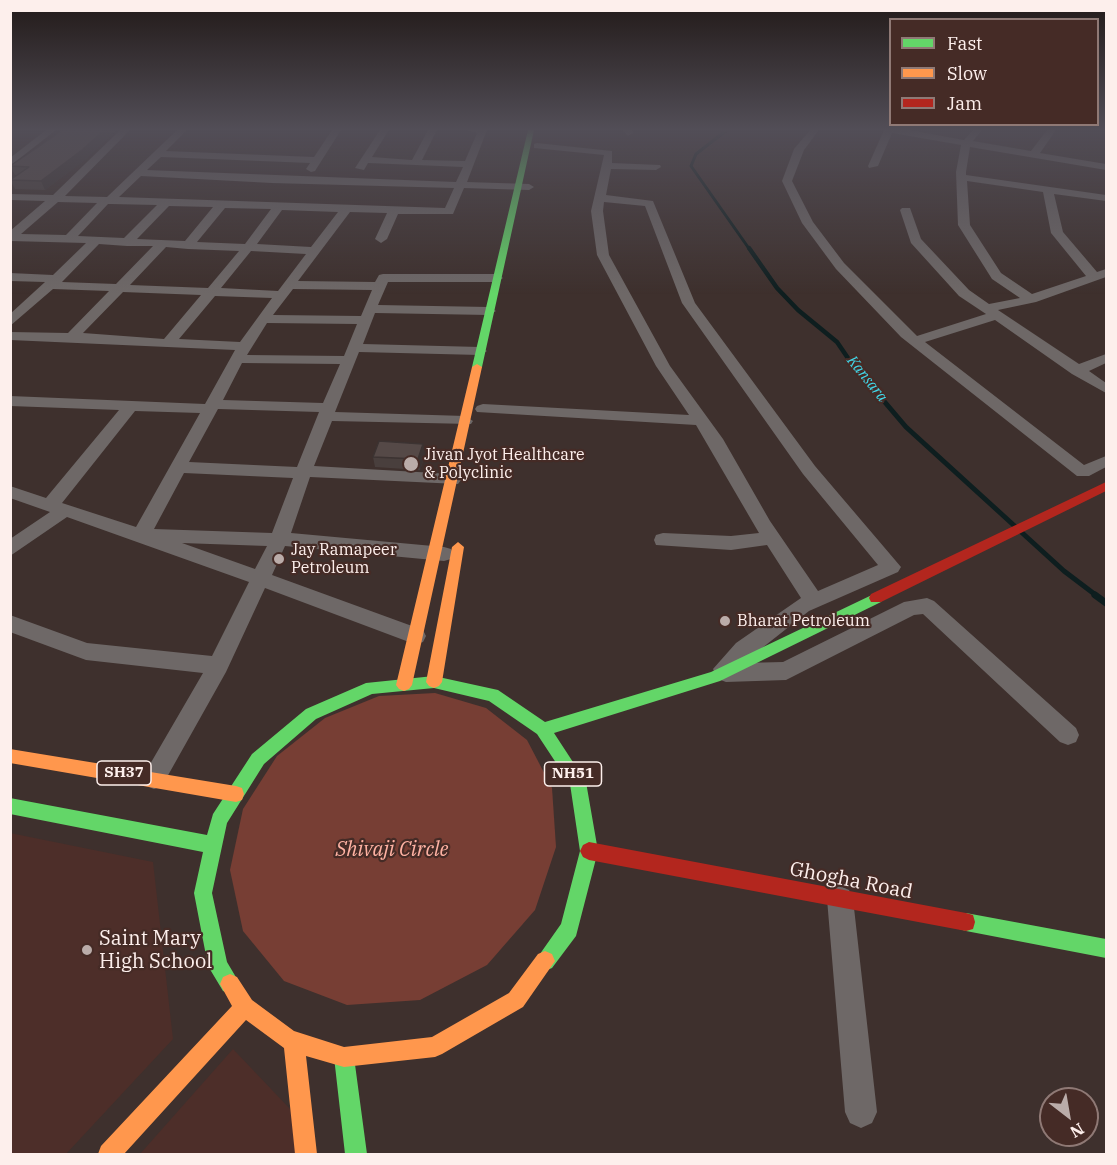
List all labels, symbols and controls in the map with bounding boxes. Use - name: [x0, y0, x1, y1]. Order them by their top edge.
- legend: [889, 18, 1099, 126]
- text: Fast: [947, 32, 982, 55]
- text: Slow: [947, 62, 987, 85]
- text: Jam: [947, 92, 982, 115]
- water label: Kansara: [843, 352, 891, 406]
- place label: Jivan Jyot Healthcare & Polyclinic: [424, 445, 585, 483]
- marker: Jivan Jyot Healthcare & Polyclinic: [402, 455, 420, 473]
- place label: Jay Ramapeer Petroleum: [291, 540, 397, 578]
- marker: Jay Ramapeer Petroleum: [272, 552, 286, 566]
- place label: Bharat Petroleum: [737, 611, 870, 631]
- marker: Bharat Petroleum: [718, 614, 732, 628]
- road number: SH37: [97, 761, 151, 785]
- road number: NH51: [544, 762, 602, 786]
- park label: Shivaji Circle: [336, 838, 448, 862]
- street label: Ghogha Road: [787, 857, 915, 905]
- place label: Saint Mary High School: [99, 927, 212, 974]
- marker: Saint Mary High School: [80, 943, 94, 957]
- north arrow: [1039, 1087, 1099, 1147]
- text: N: [1067, 1119, 1088, 1143]

